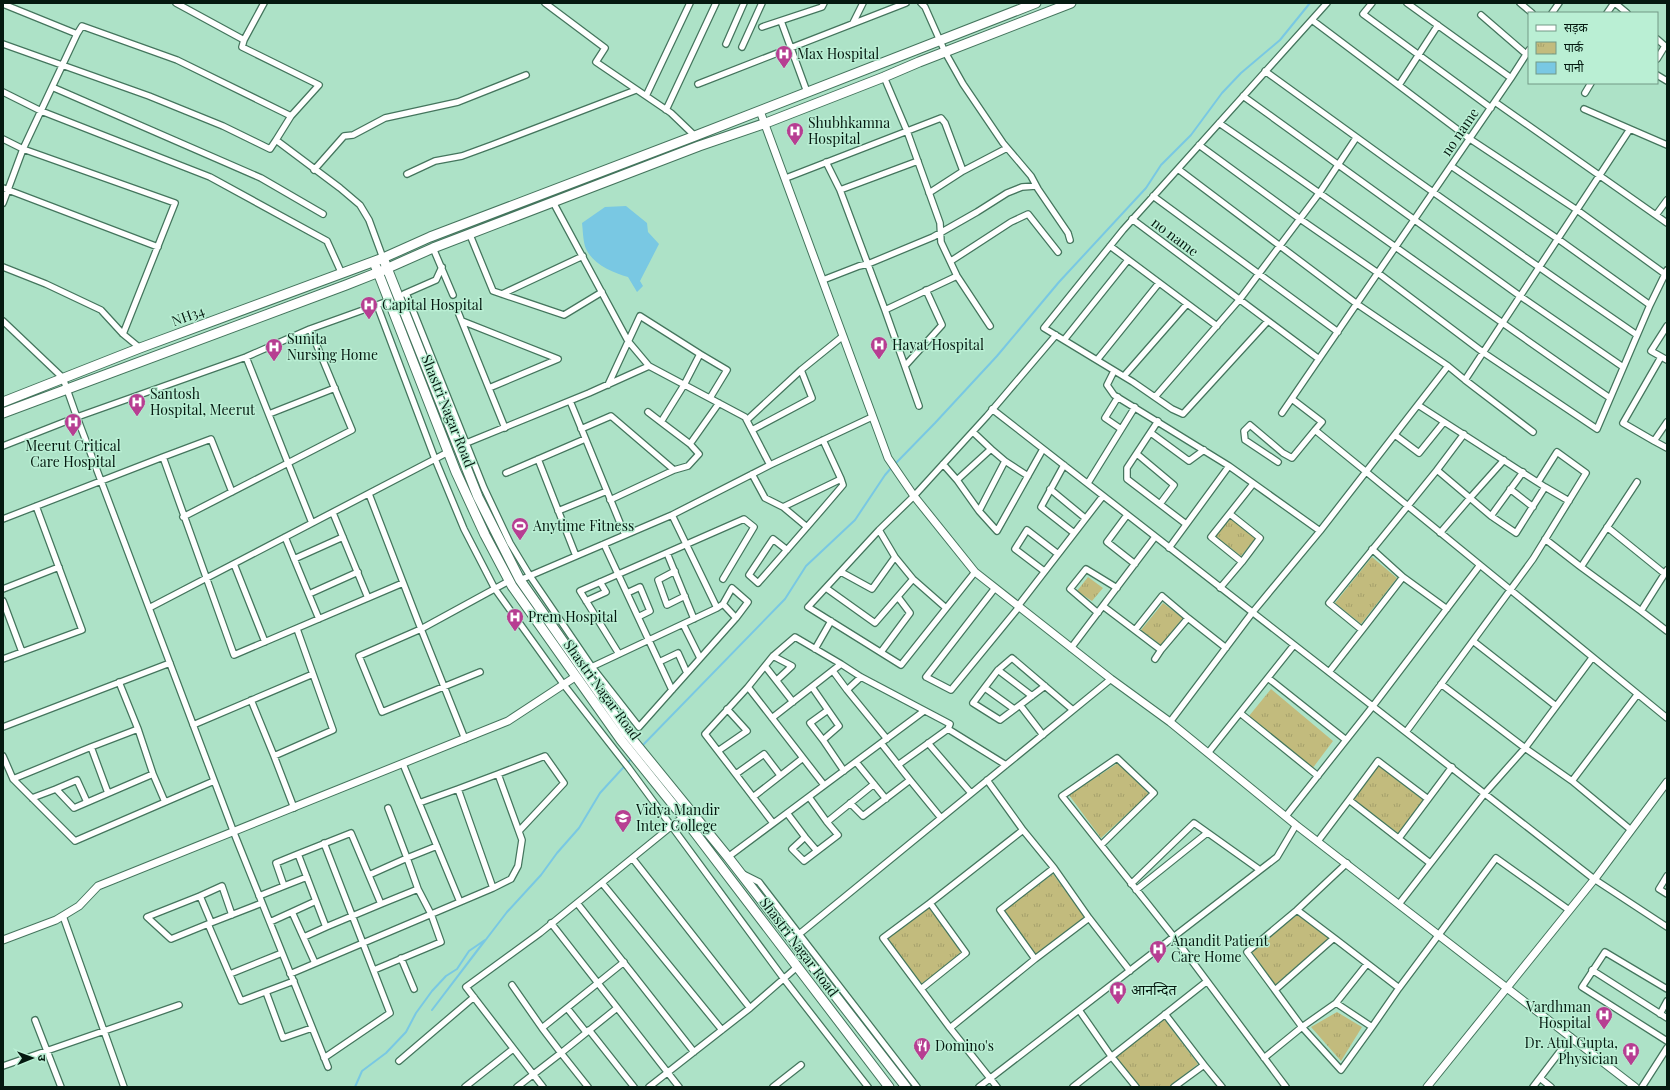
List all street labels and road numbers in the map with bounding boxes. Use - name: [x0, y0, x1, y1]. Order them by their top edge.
- street label: no name: [1437, 104, 1483, 160]
- street label: no name: [1148, 213, 1203, 261]
- street label: NH34: [169, 301, 207, 330]
- street label: Shastri Nagar Road: [417, 352, 480, 470]
- street label: Shastri Nagar Road: [559, 636, 645, 744]
- street label: Shastri Nagar Road: [756, 893, 843, 1000]

